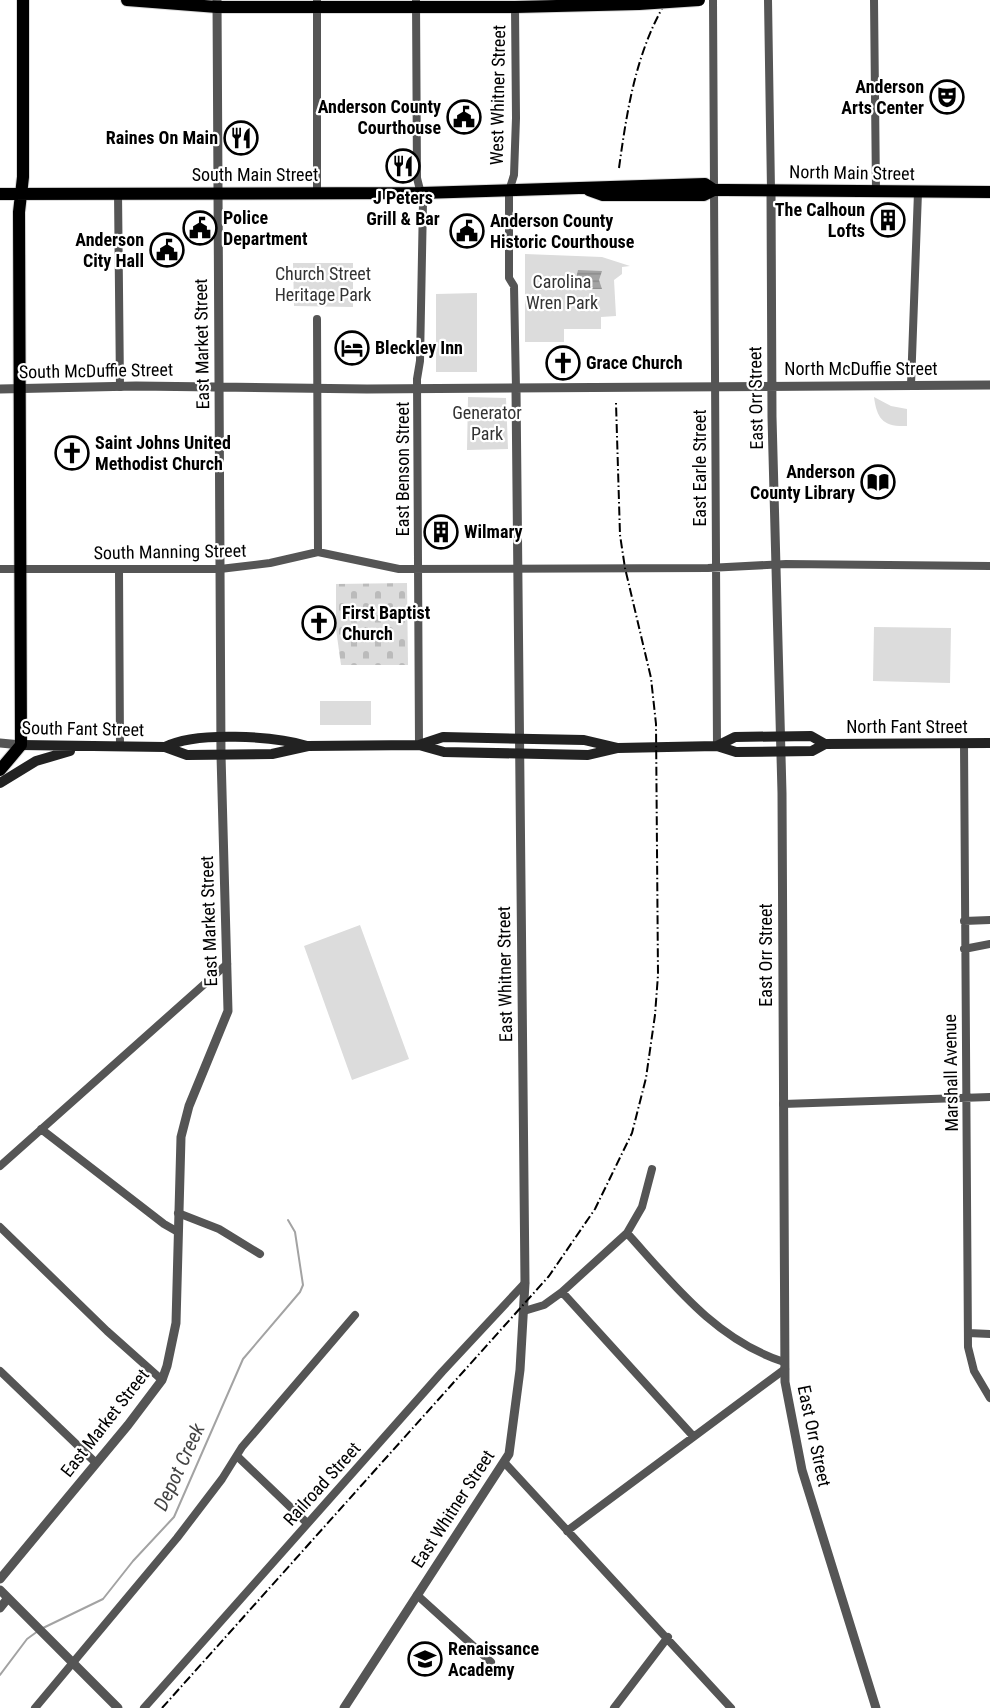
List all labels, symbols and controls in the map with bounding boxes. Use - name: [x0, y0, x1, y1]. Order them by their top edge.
- street label: West Whitner Street: [486, 25, 509, 165]
- place label: Anderson Arts Center: [841, 76, 924, 118]
- theatre icon: Anderson Arts Center: [929, 79, 965, 115]
- place label: Anderson County Courthouse: [318, 96, 441, 138]
- public building icon: Anderson County Courthouse: [446, 99, 482, 135]
- restaurant icon: Raines On Main: [223, 120, 259, 156]
- place label: Raines On Main: [106, 127, 218, 148]
- restaurant icon: J Peters Grill & Bar: [385, 148, 421, 184]
- street label: North Main Street: [789, 161, 915, 184]
- street label: South Main Street: [192, 164, 318, 185]
- place label: J Peters Grill & Bar: [366, 187, 440, 229]
- place label: The Calhoun Lofts: [775, 199, 865, 241]
- building icon: The Calhoun Lofts: [870, 202, 906, 238]
- place label: Police Department: [223, 207, 308, 249]
- public building icon: Police Department: [182, 210, 218, 246]
- place label: Anderson County Historic Courthouse: [490, 210, 635, 252]
- public building icon: Anderson County Historic Courthouse: [449, 213, 485, 249]
- place label: Anderson City Hall: [75, 229, 144, 271]
- public building icon: Anderson City Hall: [149, 232, 185, 268]
- park label: Church Street Heritage Park: [275, 263, 371, 305]
- park label: Carolina Wren Park: [526, 271, 598, 313]
- street label: East Market Street: [190, 278, 213, 410]
- hotel icon: Bleckley Inn: [334, 330, 370, 366]
- place label: Bleckley Inn: [375, 337, 463, 358]
- church icon: Grace Church: [545, 345, 581, 381]
- street label: East Orr Street: [744, 346, 767, 450]
- place label: Grace Church: [586, 352, 683, 373]
- street label: North McDuffie Street: [784, 358, 938, 379]
- street label: South McDuffie Street: [19, 359, 173, 382]
- street label: East Benson Street: [392, 402, 413, 536]
- park label: Generator Park: [452, 402, 522, 444]
- street label: East Earle Street: [689, 409, 710, 527]
- place label: Saint Johns United Methodist Church: [95, 432, 231, 474]
- church icon: Saint Johns United Methodist Church: [54, 435, 90, 471]
- place label: Anderson County Library: [750, 461, 855, 503]
- library icon: Anderson County Library: [860, 464, 896, 500]
- building icon: Wilmary: [423, 514, 459, 550]
- place label: Wilmary: [464, 521, 523, 542]
- street label: South Manning Street: [93, 540, 247, 563]
- place label: First Baptist Church: [342, 602, 431, 644]
- church icon: First Baptist Church: [301, 605, 337, 641]
- street label: North Fant Street: [846, 716, 968, 737]
- street label: South Fant Street: [22, 717, 144, 740]
- street label: East Market Street: [196, 855, 221, 987]
- street label: East Orr Street: [755, 903, 776, 1007]
- street label: East Whitner Street: [493, 906, 516, 1042]
- street label: Marshall Avenue: [939, 1014, 962, 1132]
- street label: East Market Street: [56, 1365, 153, 1481]
- street label: East Orr Street: [793, 1383, 836, 1489]
- water label: Depot Creek: [148, 1418, 210, 1514]
- street label: Railroad Street: [279, 1438, 364, 1530]
- street label: East Whitner Street: [407, 1446, 498, 1571]
- place label: Renaissance Academy: [448, 1638, 539, 1680]
- school or university icon: Renaissance Academy: [407, 1641, 443, 1677]

